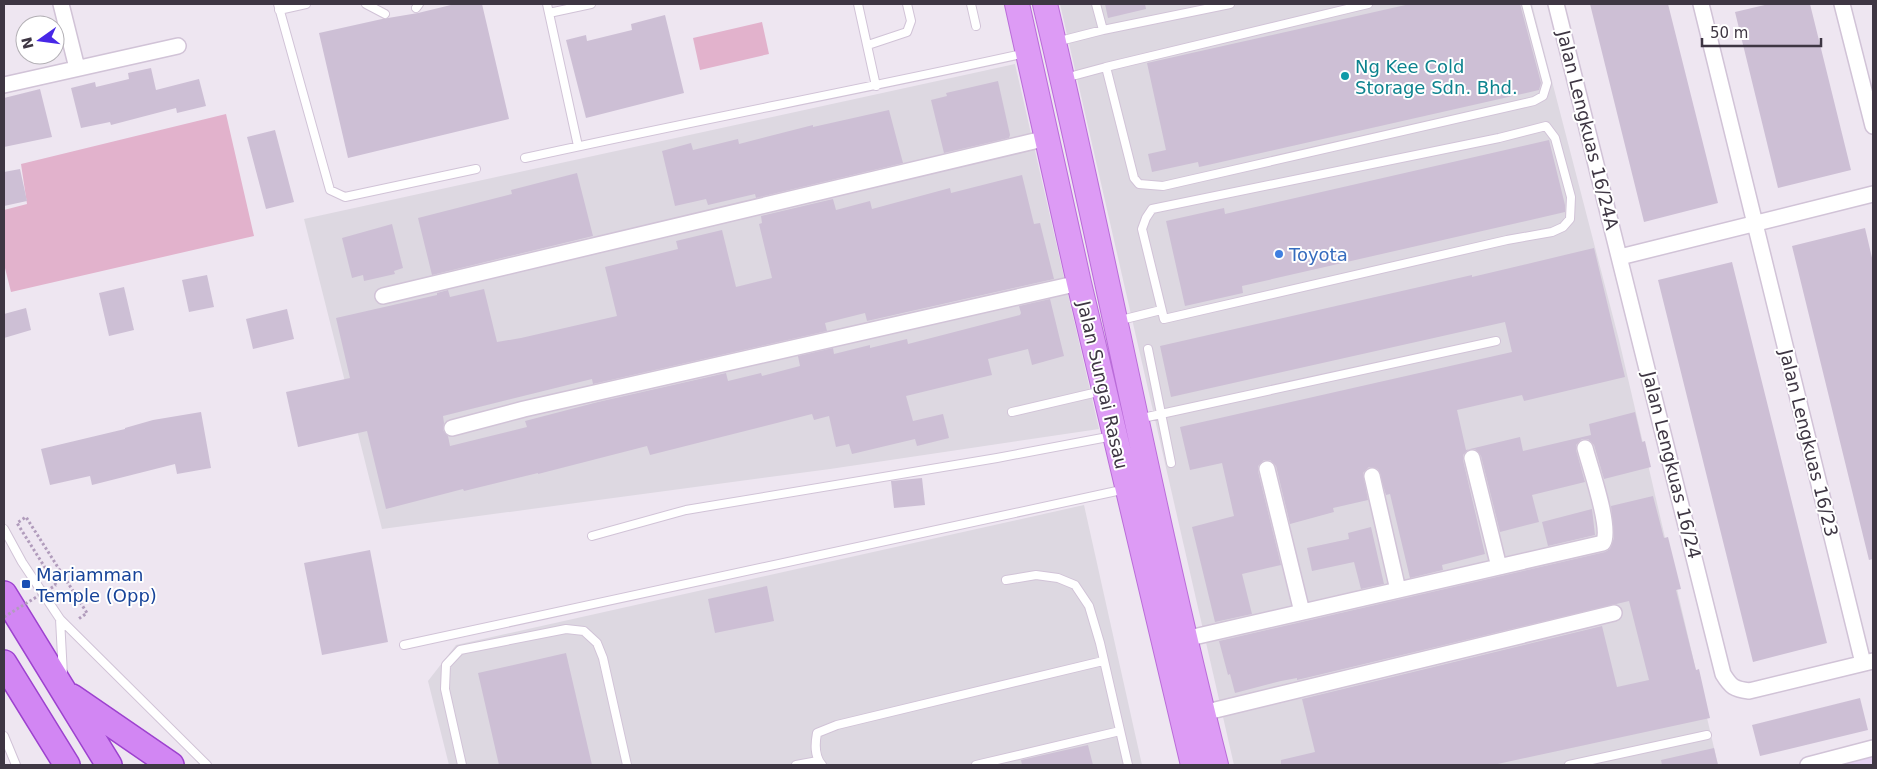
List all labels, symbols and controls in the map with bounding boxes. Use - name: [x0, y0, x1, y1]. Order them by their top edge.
- north arrow: [15, 15, 65, 65]
- scale bar: [1702, 15, 1821, 47]
- text: 50 m: [1710, 24, 1748, 42]
- street label: Jalan Lengkuas 16/24A: [1553, 27, 1623, 233]
- text: N: [18, 36, 37, 51]
- place label: Ng Kee Cold Storage Sdn. Bhd.: [1355, 56, 1518, 98]
- marker: Ng Kee Cold Storage Sdn. Bhd.: [1339, 70, 1351, 82]
- place label: Toyota: [1288, 244, 1348, 265]
- marker: Toyota: [1273, 248, 1285, 260]
- street label: Jalan Sungai Rasau: [1073, 298, 1133, 471]
- street label: Jalan Lengkuas 16/23: [1775, 346, 1842, 539]
- street label: Jalan Lengkuas 16/24: [1638, 368, 1705, 561]
- place label: Mariamman Temple (Opp): [35, 564, 157, 606]
- marker: Mariamman Temple (Opp): [20, 578, 32, 590]

